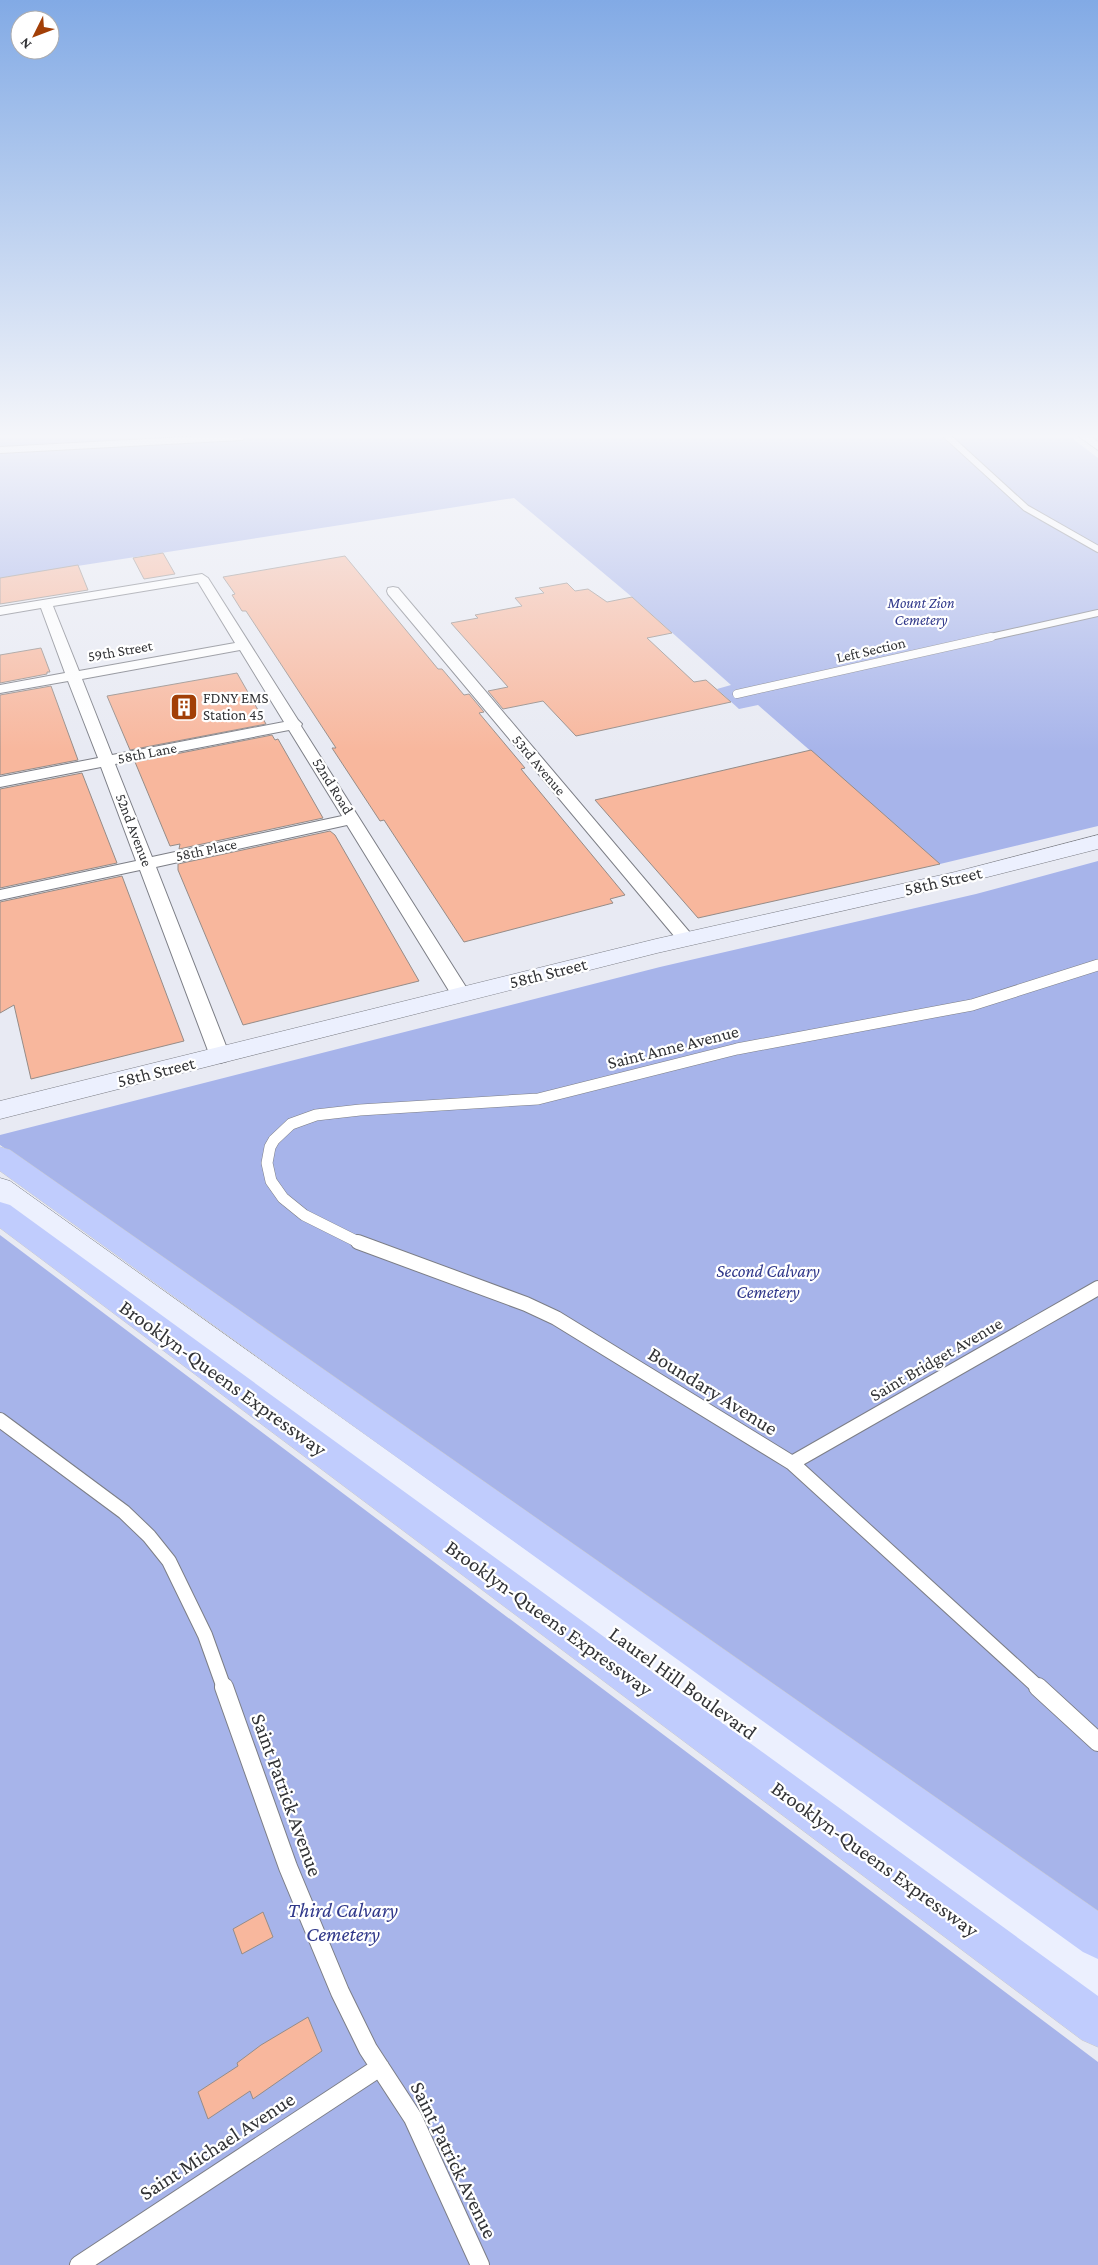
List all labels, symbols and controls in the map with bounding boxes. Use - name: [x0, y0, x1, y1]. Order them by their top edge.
- north arrow: [10, 10, 60, 60]
- text: N: [16, 34, 34, 53]
- park label: Mount Zion Cemetery: [886, 595, 955, 629]
- street label: Left Section: [835, 634, 907, 666]
- street label: 59th Street: [86, 637, 155, 665]
- place label: FDNY EMS Station 45: [203, 690, 269, 723]
- building icon: FDNY EMS Station 45: [169, 692, 199, 722]
- street label: 53rd Avenue: [509, 732, 569, 799]
- street label: 58th Lane: [116, 739, 178, 767]
- street label: 52nd Road: [310, 755, 357, 817]
- street label: 52nd Avenue: [113, 791, 155, 869]
- street label: 58th Place: [174, 836, 238, 864]
- street label: 58th Street: [902, 862, 985, 900]
- street label: 58th Street: [507, 953, 590, 992]
- street label: Saint Anne Avenue: [605, 1021, 741, 1073]
- street label: 58th Street: [115, 1052, 198, 1091]
- park label: Second Calvary Cemetery: [716, 1261, 820, 1302]
- street label: Brooklyn-Queens Expressway: [115, 1295, 331, 1461]
- street label: Saint Bridget Avenue: [866, 1313, 1006, 1405]
- street label: Boundary Avenue: [644, 1342, 782, 1440]
- street label: Brooklyn-Queens Expressway: [441, 1535, 657, 1701]
- street label: Laurel Hill Boulevard: [605, 1621, 761, 1745]
- street label: Saint Patrick Avenue: [246, 1710, 328, 1880]
- street label: Brooklyn-Queens Expressway: [767, 1776, 983, 1942]
- park label: Third Calvary Cemetery: [288, 1898, 398, 1946]
- street label: Saint Patrick Avenue: [406, 2078, 502, 2242]
- street label: Saint Michael Avenue: [135, 2087, 299, 2205]

